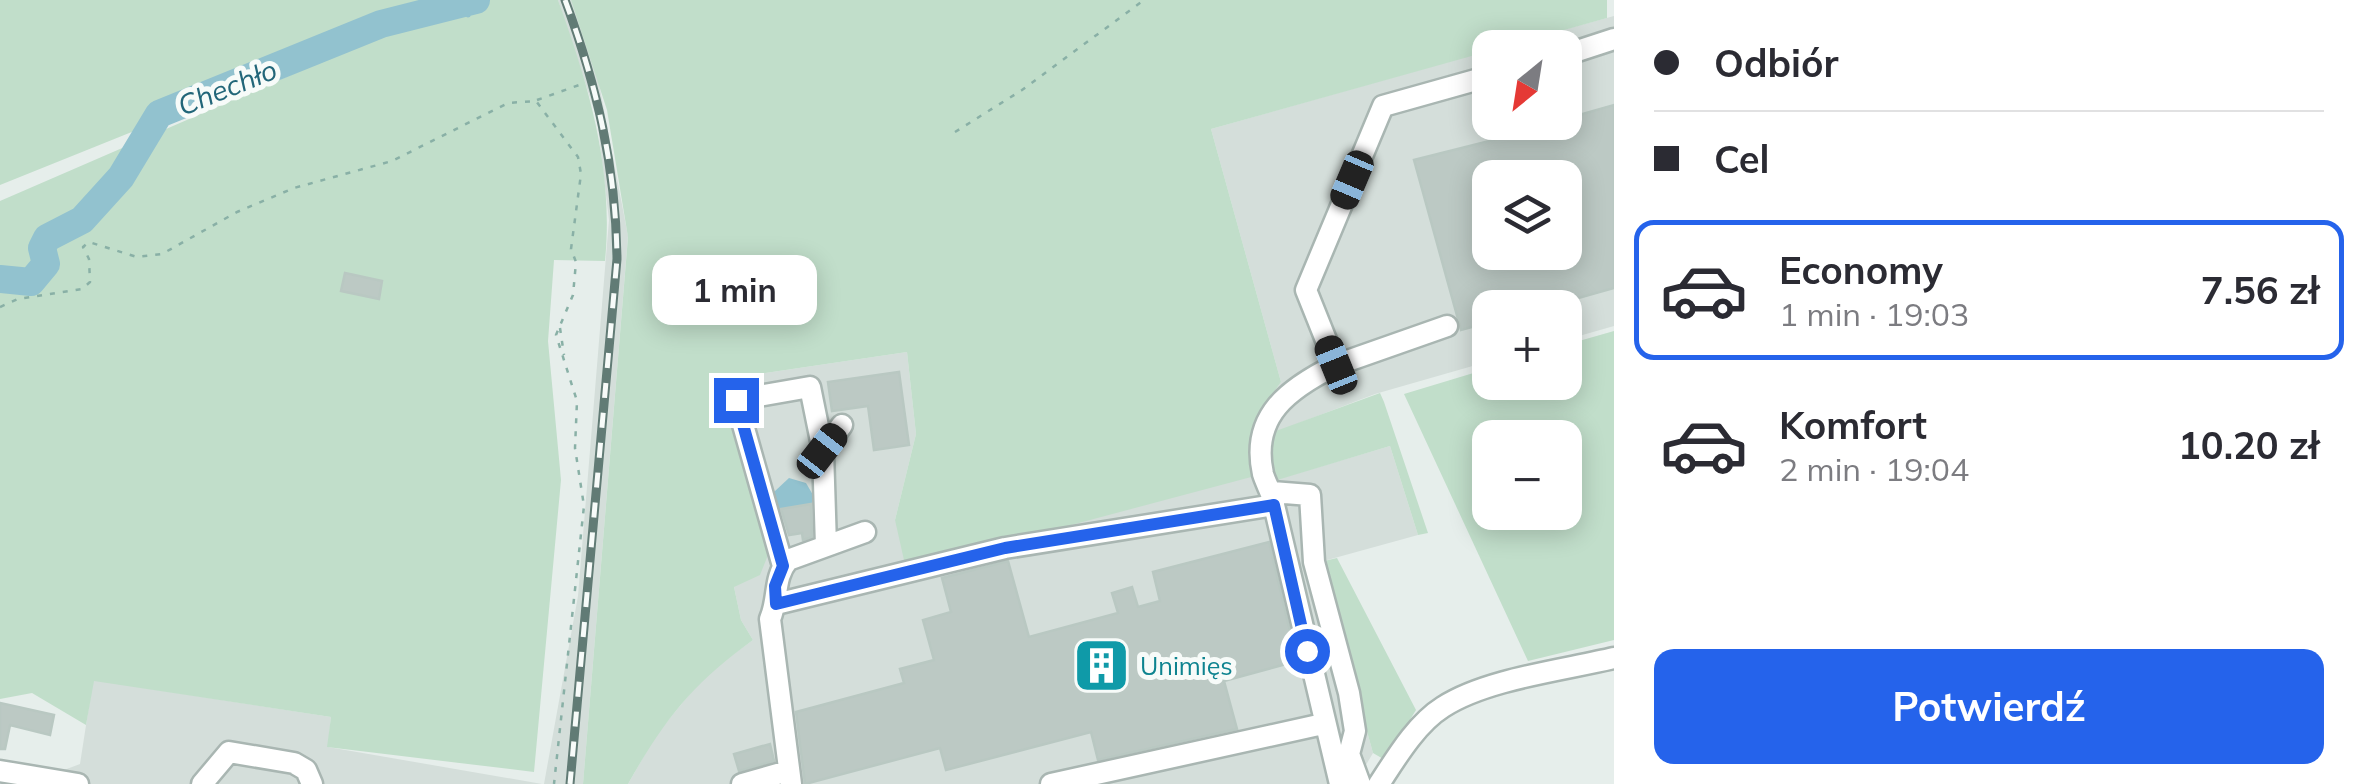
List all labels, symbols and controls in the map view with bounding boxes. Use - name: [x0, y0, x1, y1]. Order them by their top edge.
- north arrow: [1472, 30, 1582, 140]
- map controls: [1472, 30, 1582, 530]
- text: Odbiór: [1714, 39, 1838, 87]
- water label: Chechło: [172, 51, 282, 123]
- text: Cel: [1714, 135, 1769, 183]
- car: [1326, 147, 1378, 213]
- button: layers: [1472, 160, 1582, 270]
- icon: car: [1659, 245, 1749, 335]
- text: Economy: [1779, 246, 1943, 294]
- callout: 1 min: [654, 255, 818, 325]
- text: 7.56 zł: [2201, 266, 2319, 314]
- text: 1 min: [692, 270, 777, 310]
- button: +: [1472, 290, 1582, 400]
- text: 1 min · 19:03: [1779, 294, 1969, 334]
- car: [1311, 332, 1361, 398]
- route end: [714, 378, 759, 423]
- icon: car: [1659, 400, 1749, 490]
- text: Komfort: [1779, 401, 1927, 449]
- car: [792, 418, 852, 484]
- button: −: [1472, 420, 1582, 530]
- text: 10.20 zł: [2178, 421, 2319, 469]
- text: 2 min · 19:04: [1779, 449, 1969, 489]
- route start: [1285, 629, 1330, 674]
- building icon: Unimięs: [1071, 635, 1131, 695]
- button: Potwierdź: [1654, 649, 2324, 764]
- place label: Unimięs: [1140, 650, 1233, 681]

